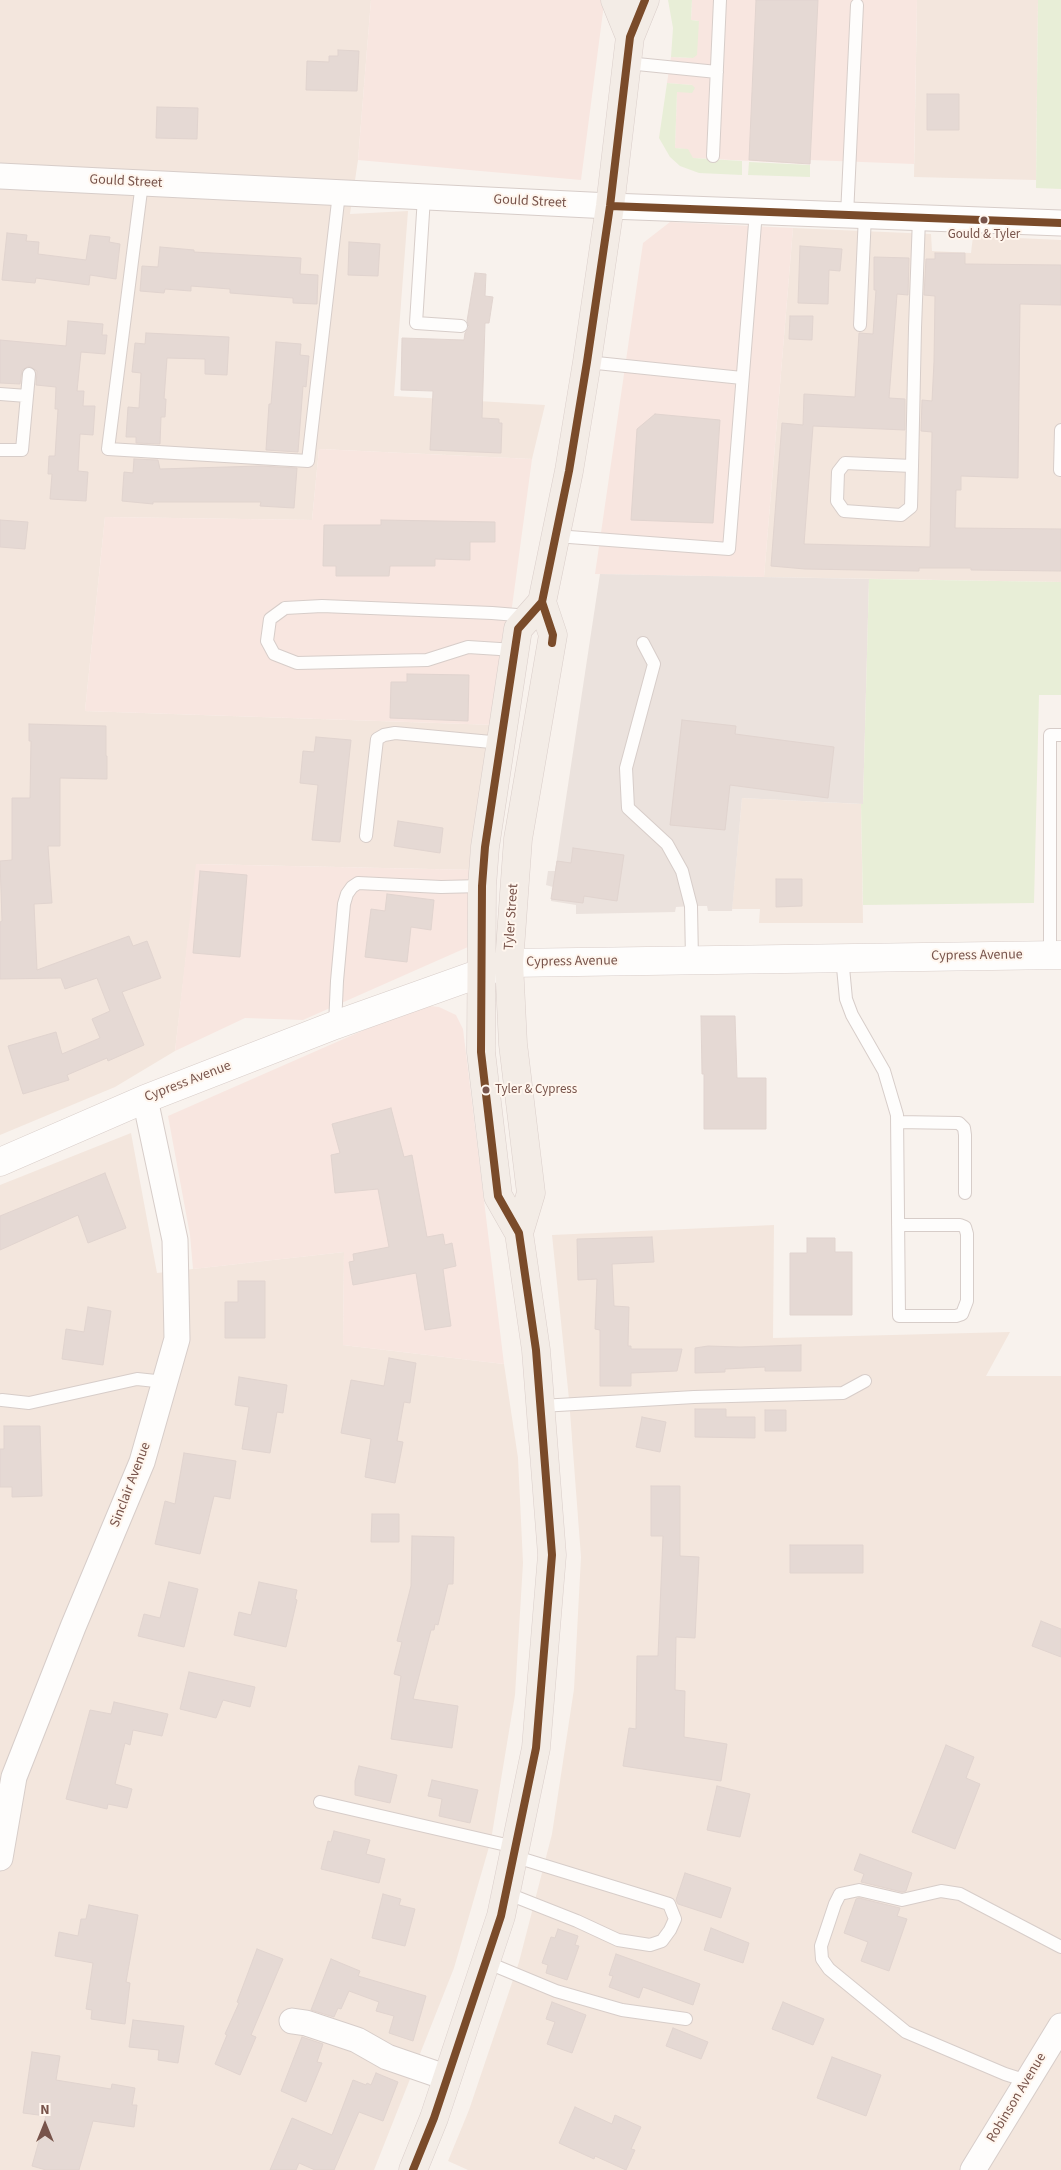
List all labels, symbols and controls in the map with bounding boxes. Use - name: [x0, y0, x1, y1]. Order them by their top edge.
- street label: Gould Street: [89, 172, 163, 192]
- street label: Gould Street: [493, 192, 567, 212]
- marker: Gould & Tyler: [979, 215, 989, 225]
- place label: Gould & Tyler: [948, 227, 1020, 243]
- street label: Tyler Street: [501, 883, 523, 951]
- street label: Cypress Avenue: [931, 947, 1023, 965]
- street label: Cypress Avenue: [526, 953, 618, 971]
- street label: Cypress Avenue: [142, 1058, 234, 1106]
- place label: Tyler & Cypress: [495, 1082, 577, 1098]
- marker: Tyler & Cypress: [481, 1085, 491, 1095]
- street label: Sinclair Avenue: [107, 1440, 155, 1530]
- street label: Robinson Avenue: [984, 2050, 1050, 2146]
- north arrow: [20, 2100, 70, 2150]
- text: N: [40, 2100, 50, 2120]

